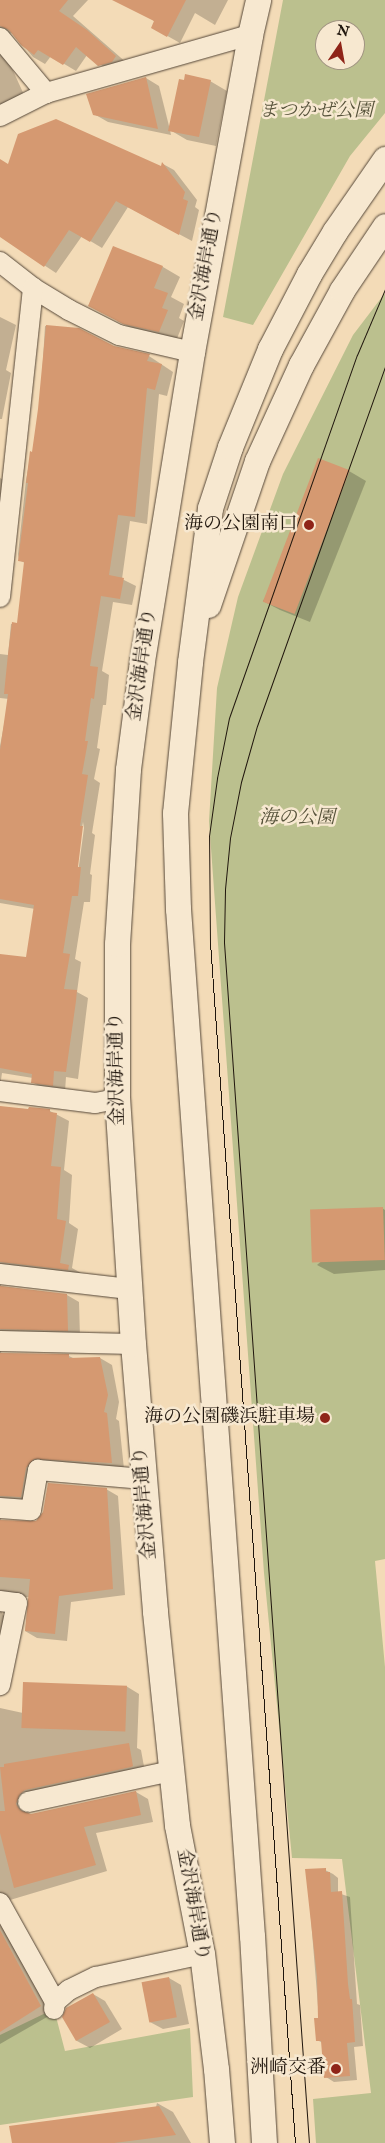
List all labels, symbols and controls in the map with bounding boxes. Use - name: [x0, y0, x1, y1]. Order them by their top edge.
- north arrow: [315, 20, 365, 70]
- text: N: [335, 21, 351, 41]
- park label: まつかぜ公園: [259, 101, 373, 123]
- street label: 金沢海岸通り: [186, 207, 228, 323]
- place label: 海の公園南口: [184, 514, 298, 536]
- marker: 海の公園南口: [302, 518, 316, 532]
- street label: 金沢海岸通り: [124, 607, 162, 723]
- park label: 海の公園: [259, 808, 335, 830]
- street label: 金沢海岸通り: [106, 1012, 130, 1126]
- place label: 海の公園磯浜駐車場: [144, 1407, 315, 1429]
- marker: 海の公園磯浜駐車場: [319, 1412, 331, 1424]
- street label: 金沢海岸通り: [130, 1445, 162, 1561]
- street label: 金沢海岸通り: [171, 1847, 213, 1963]
- place label: 洲崎交番: [250, 2058, 326, 2080]
- marker: 洲崎交番: [330, 2063, 342, 2075]

